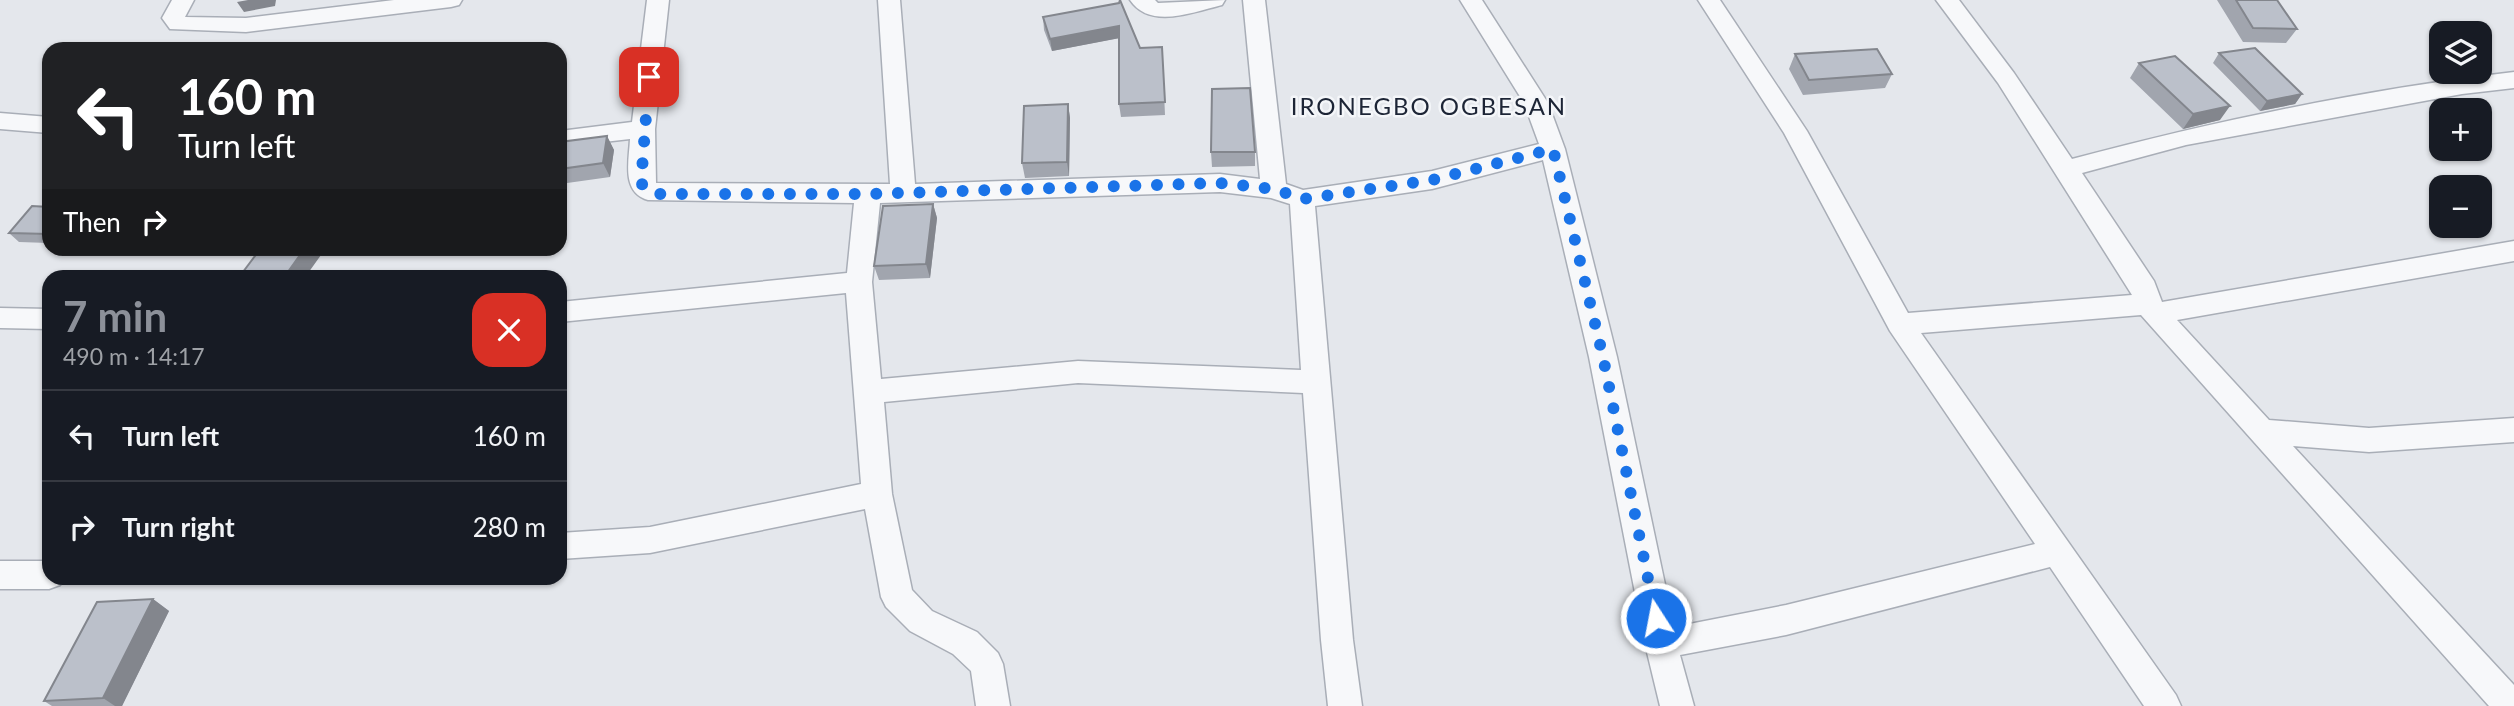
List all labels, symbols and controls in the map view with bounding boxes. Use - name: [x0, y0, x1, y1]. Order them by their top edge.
- map controls: [2429, 21, 2492, 238]
- button: layers: [2429, 21, 2492, 84]
- pin: [619, 47, 679, 107]
- icon: arrive: [630, 58, 668, 96]
- text: 160 m: [178, 67, 316, 125]
- icon: left: [63, 70, 154, 161]
- district label: IRONEGBO OGBESAN: [1291, 91, 1567, 120]
- button: +: [2429, 98, 2492, 161]
- text: Turn left: [178, 126, 295, 165]
- button: −: [2429, 175, 2492, 238]
- icon: right: [135, 203, 173, 241]
- text: Then: [63, 206, 121, 238]
- text: 7 min: [63, 291, 167, 341]
- button: close: [472, 293, 546, 367]
- text: 490 m · 14:17: [63, 342, 205, 370]
- icon: left: [63, 417, 101, 455]
- text: Turn left: [122, 420, 219, 452]
- text: 160 m: [473, 420, 546, 452]
- icon: right: [63, 508, 101, 546]
- text: Turn right: [122, 511, 235, 543]
- text: 280 m: [473, 511, 546, 543]
- position arrow: [1619, 581, 1693, 655]

